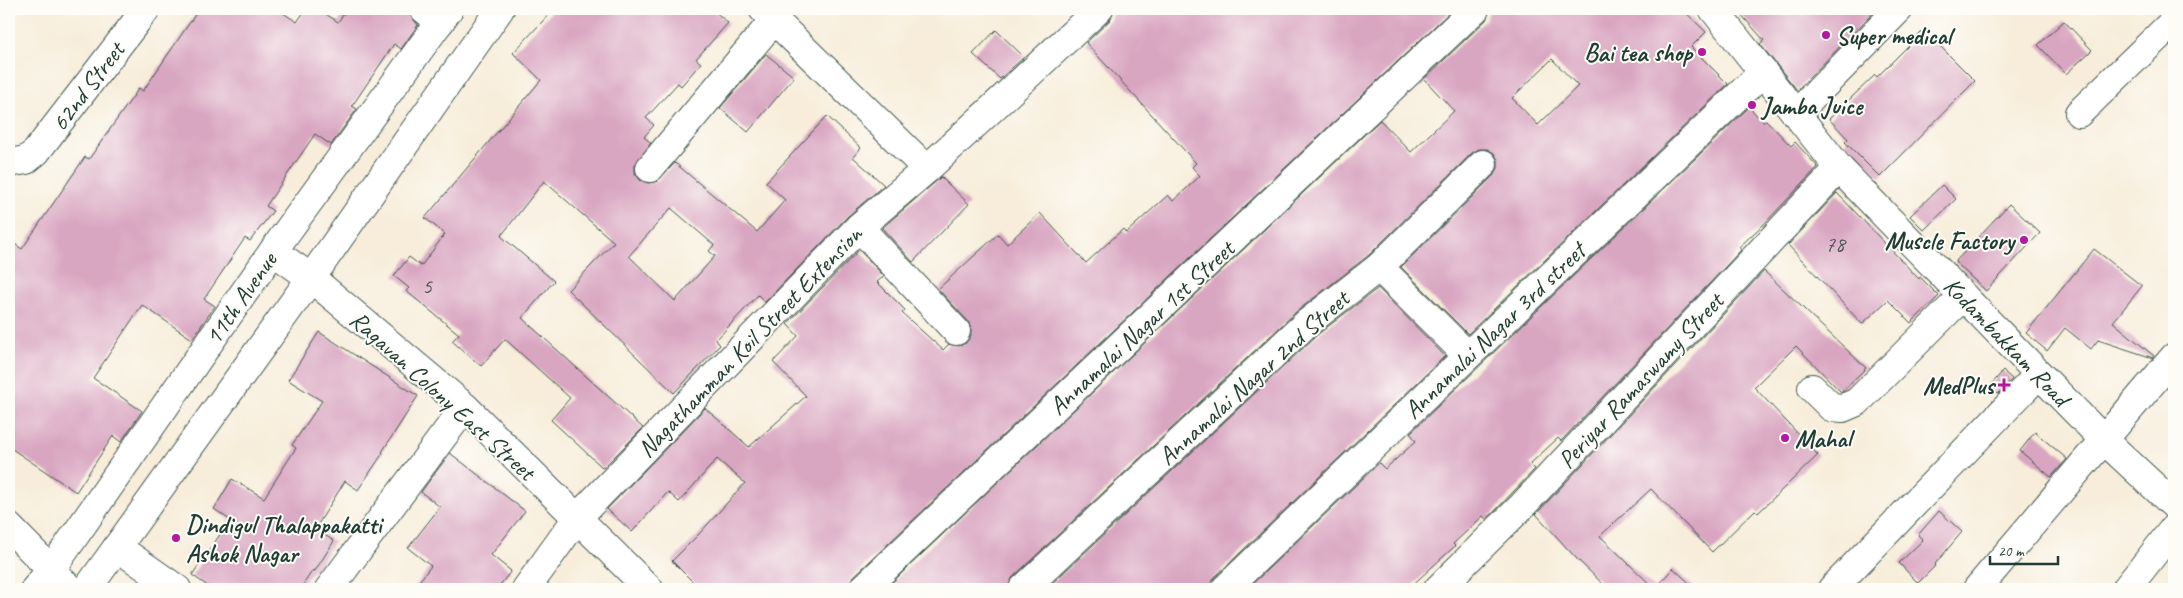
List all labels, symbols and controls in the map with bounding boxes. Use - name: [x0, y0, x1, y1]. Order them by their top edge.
- place label: Super medical: [1836, 20, 1956, 52]
- marker: Super medical: [1820, 29, 1832, 41]
- street label: 62nd Street: [44, 33, 133, 138]
- place label: Bai tea shop: [1584, 37, 1694, 69]
- marker: Bai tea shop: [1696, 46, 1708, 58]
- place label: Jamba Juice: [1760, 90, 1864, 122]
- marker: Jamba Juice: [1746, 99, 1758, 111]
- street label: Nagathamman Koil Street Extension: [630, 218, 870, 464]
- place label: Muscle Factory: [1885, 225, 2016, 257]
- house number: 78: [1825, 230, 1847, 258]
- street label: Annamalai Nagar 1st Street: [1042, 232, 1243, 422]
- street label: Annamalai Nagar 3rd street: [1397, 233, 1595, 426]
- marker: Muscle Factory: [2018, 234, 2030, 246]
- street label: 11th Avenue: [197, 245, 285, 351]
- street label: Kodambakkam Road: [1937, 270, 2079, 416]
- house number: 5: [422, 272, 433, 300]
- street label: Annamalai Nagar 2nd Street: [1151, 282, 1358, 472]
- street label: Periyar Ramaswamy Street: [1551, 284, 1732, 475]
- street label: Ragavan Colony East Street: [343, 304, 544, 489]
- place label: MedPlus: [1923, 370, 1996, 402]
- marker: MedPlus: [1998, 379, 2010, 391]
- place label: Mahal: [1795, 423, 1855, 455]
- marker: Mahal: [1779, 432, 1791, 444]
- place label: Dindigul Thalappakatti Ashok Nagar: [186, 509, 385, 570]
- marker: Dindigul Thalappakatti Ashok Nagar: [170, 532, 182, 544]
- scale bar: [1990, 533, 2058, 565]
- text: 20 m: [1998, 542, 2025, 561]

